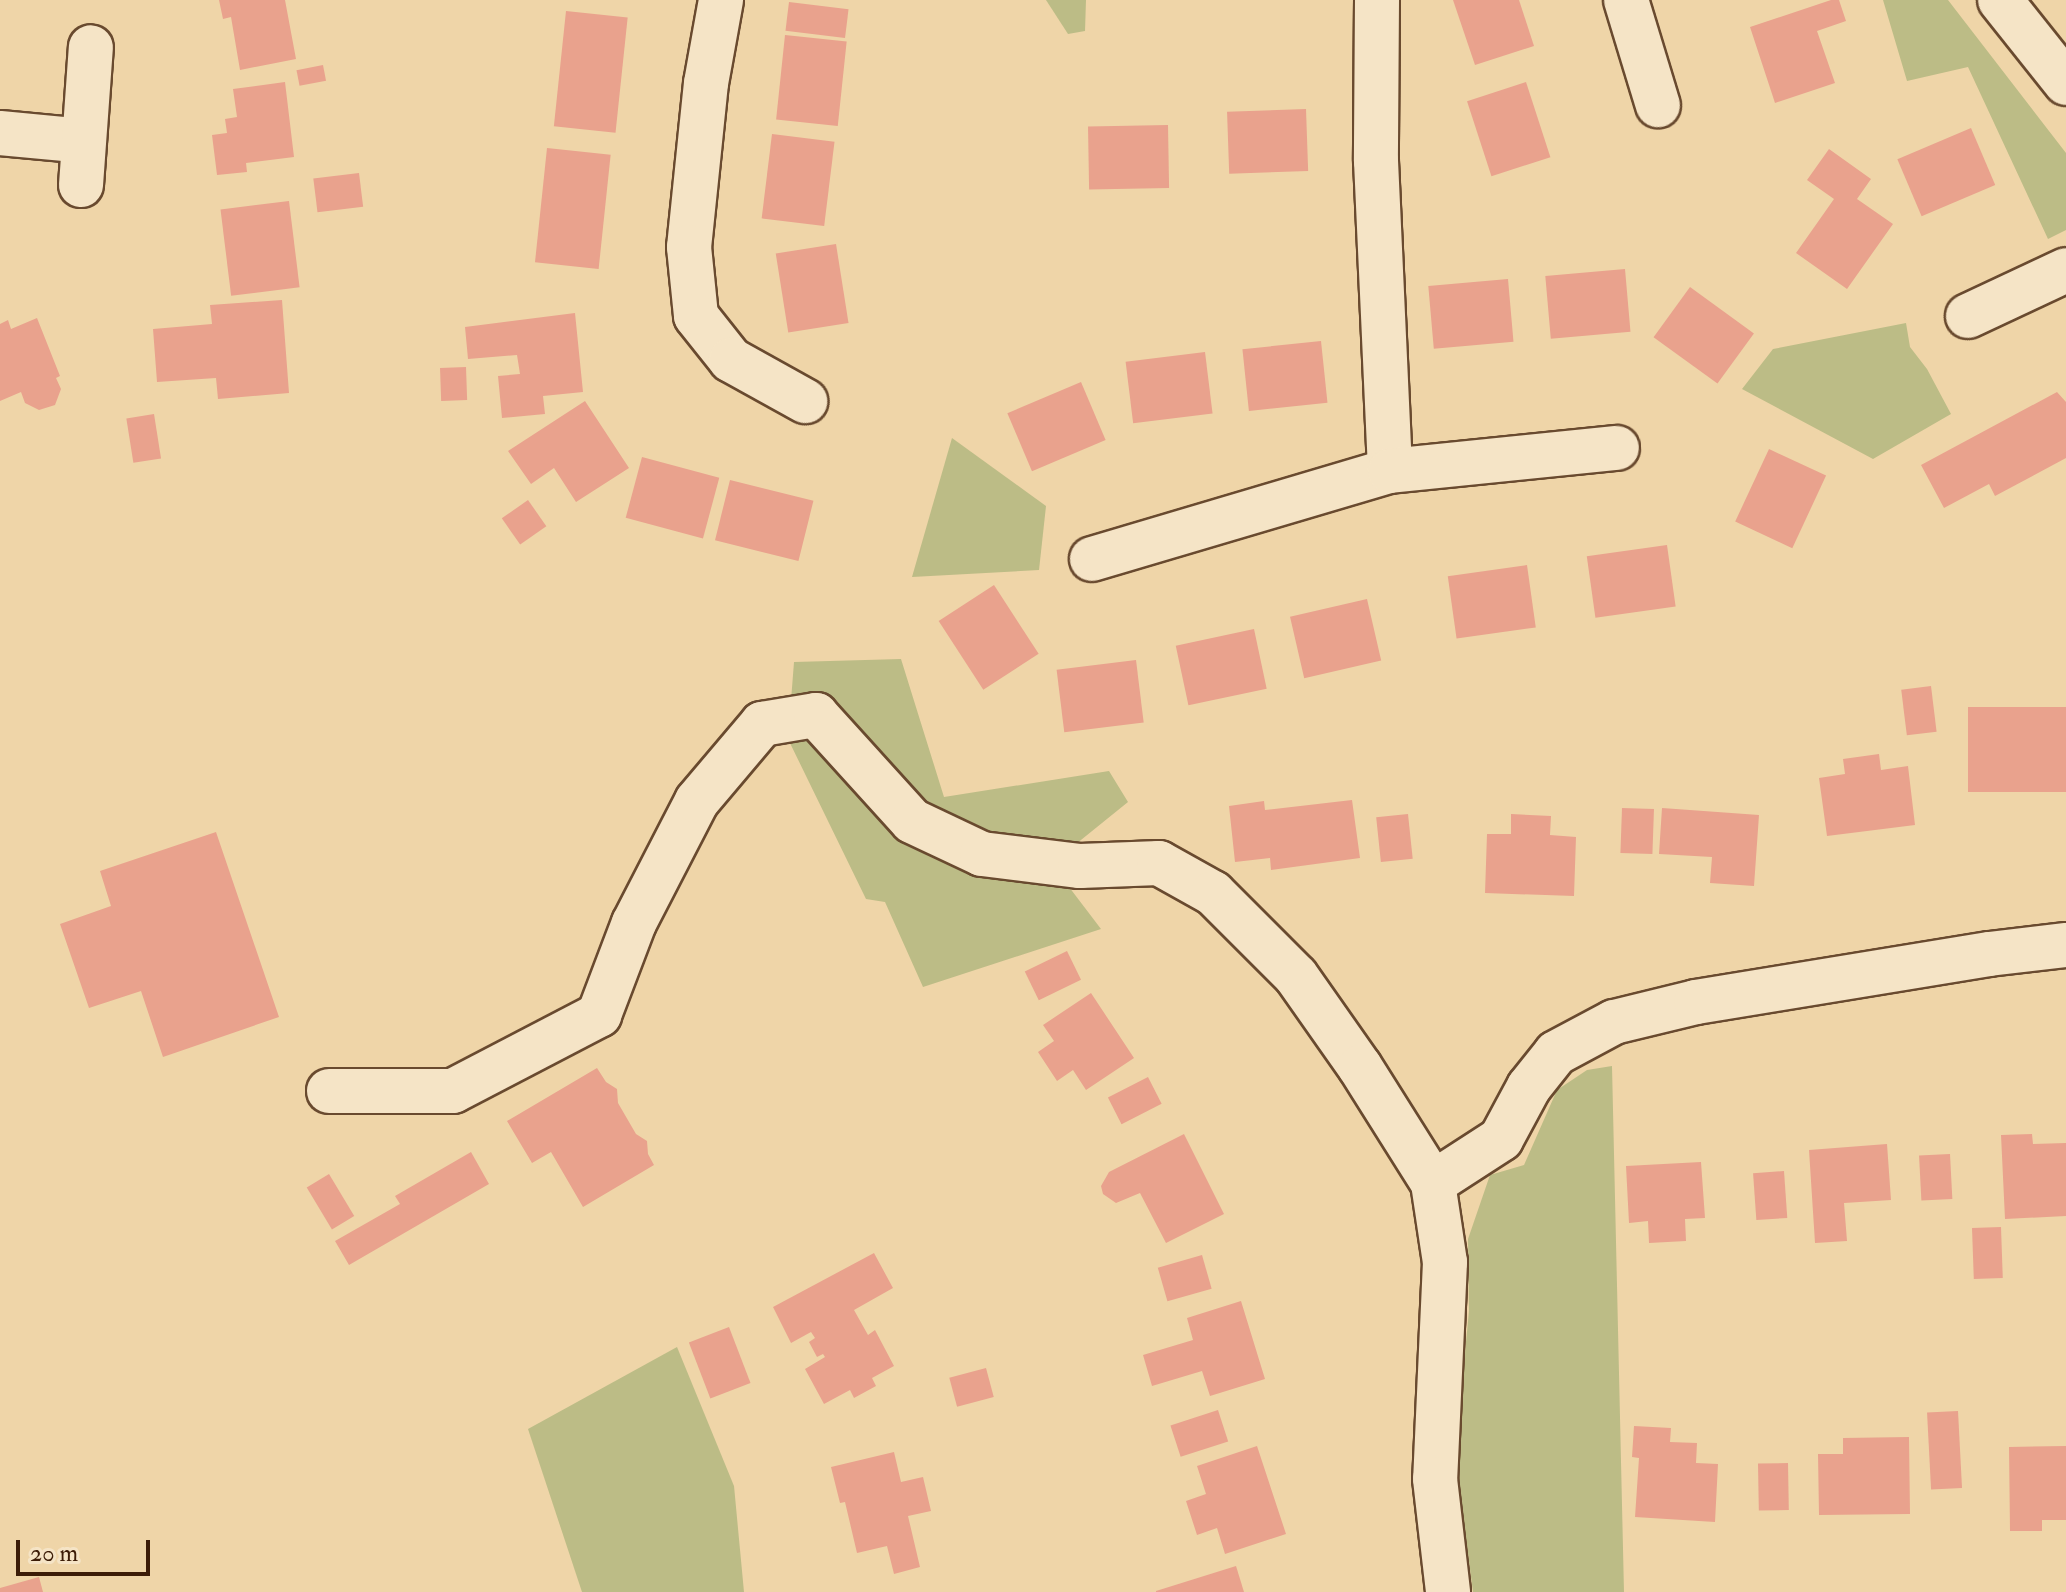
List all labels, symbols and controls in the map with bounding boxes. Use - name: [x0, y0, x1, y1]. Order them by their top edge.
- scale bar: [20, 1524, 154, 1574]
- text: 20 m: [30, 1538, 78, 1569]

